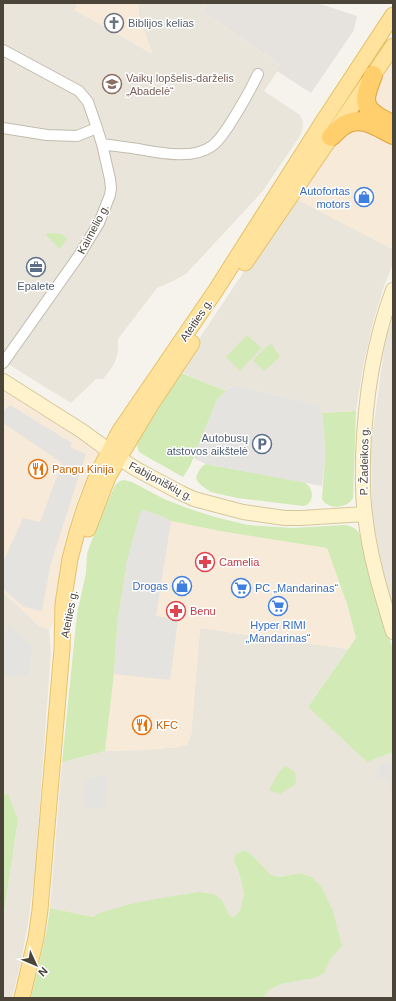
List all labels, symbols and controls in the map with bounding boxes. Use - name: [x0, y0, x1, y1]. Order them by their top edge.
- church icon: Biblijos kelias: [103, 12, 125, 34]
- place label: Biblijos kelias: [128, 17, 195, 29]
- place label: Vaikų lopšelis-darželis „Abadelė“: [126, 72, 235, 97]
- school or university icon: Vaikų lopšelis-darželis „Abadelė“: [101, 73, 123, 95]
- place label: Autofortas motors: [300, 185, 350, 210]
- shop icon: Autofortas motors: [353, 186, 375, 208]
- street label: Kaimelio g.: [75, 202, 111, 256]
- office icon: Epalete: [25, 256, 47, 278]
- place label: Epalete: [17, 280, 55, 292]
- street label: Ateities g.: [178, 297, 214, 343]
- street label: P. Žadeikos g.: [357, 426, 371, 496]
- place label: Autobusų atstovos aikštelė: [167, 432, 248, 457]
- parking icon: Autobusų atstovos aikštelė: [251, 433, 273, 455]
- restaurant icon: Pangu Kinija: [27, 458, 49, 480]
- street label: Fabijoniškių g.: [127, 459, 195, 503]
- place label: Pangu Kinija: [52, 463, 115, 475]
- pharmacy icon: Camelia: [194, 551, 216, 573]
- place label: Camelia: [219, 556, 260, 568]
- shop icon: Drogas: [171, 575, 193, 597]
- supermarket icon: PC „Mandarinas“: [230, 577, 252, 599]
- place label: Drogas: [133, 580, 168, 592]
- place label: PC „Mandarinas“: [255, 582, 338, 594]
- street label: Ateities g.: [59, 589, 79, 639]
- supermarket icon: Hyper RIMI „Mandarinas“: [267, 595, 289, 617]
- pharmacy icon: Benu: [165, 600, 187, 622]
- place label: Benu: [190, 605, 216, 617]
- place label: Hyper RIMI „Mandarinas“: [246, 619, 311, 644]
- restaurant icon: KFC: [131, 714, 153, 736]
- place label: KFC: [156, 719, 178, 731]
- north arrow: [16, 945, 56, 985]
- text: N: [36, 965, 50, 979]

